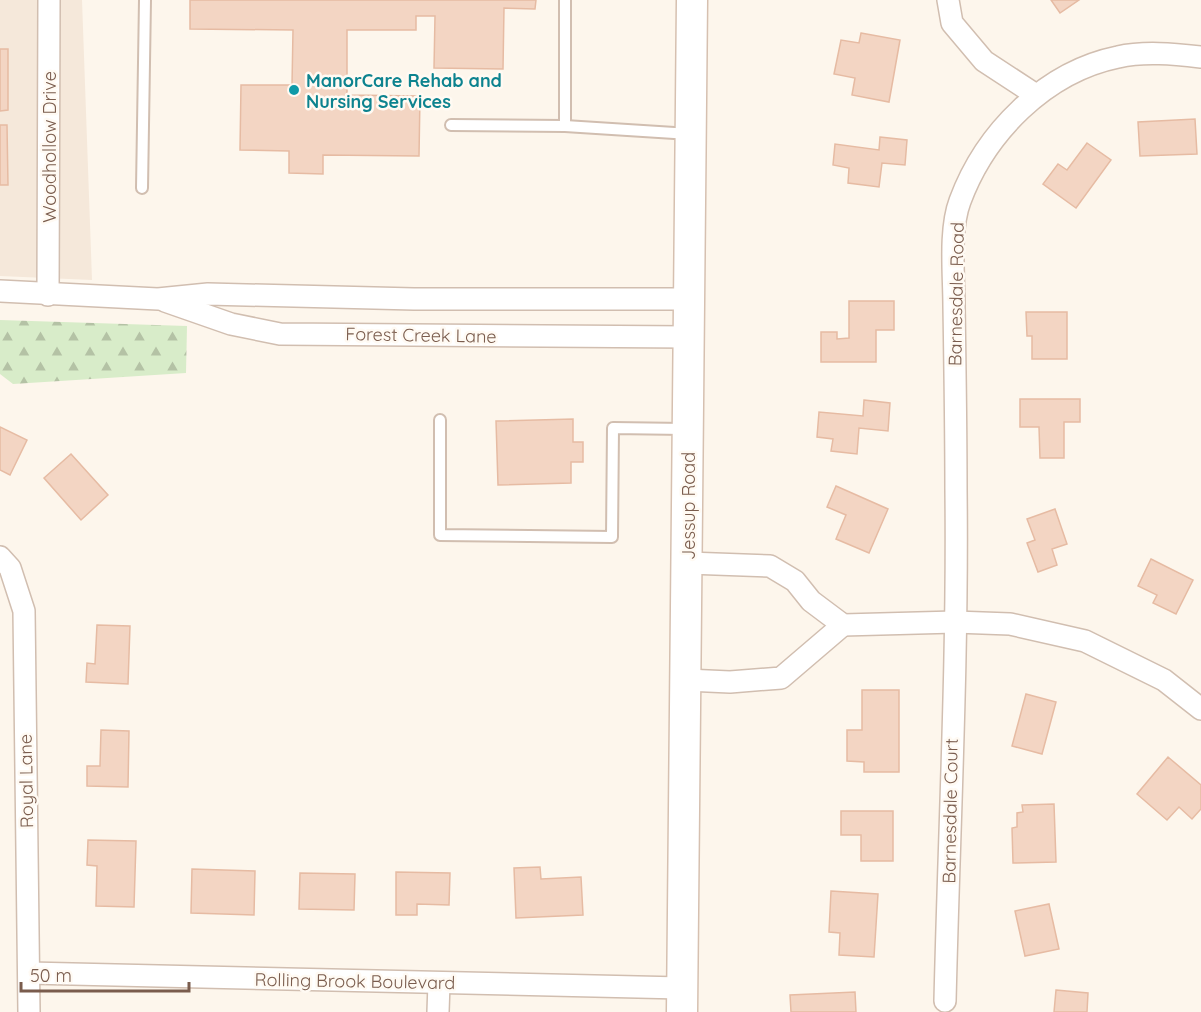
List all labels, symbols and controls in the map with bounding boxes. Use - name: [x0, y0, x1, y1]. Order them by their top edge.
- place label: ManorCare Rehab and Nursing Services: [306, 69, 502, 113]
- street label: Woodhollow Drive: [38, 71, 61, 223]
- marker: ManorCare Rehab and Nursing Services: [287, 83, 301, 97]
- street label: Barnesdale Road: [943, 222, 969, 366]
- street label: Forest Creek Lane: [345, 322, 497, 348]
- street label: Jessup Road: [677, 452, 700, 560]
- street label: Royal Lane: [14, 734, 38, 828]
- street label: Barnesdale Court: [937, 738, 963, 884]
- scale bar: [21, 955, 189, 993]
- text: 50 m: [30, 964, 72, 987]
- street label: Rolling Brook Boulevard: [254, 968, 456, 994]

